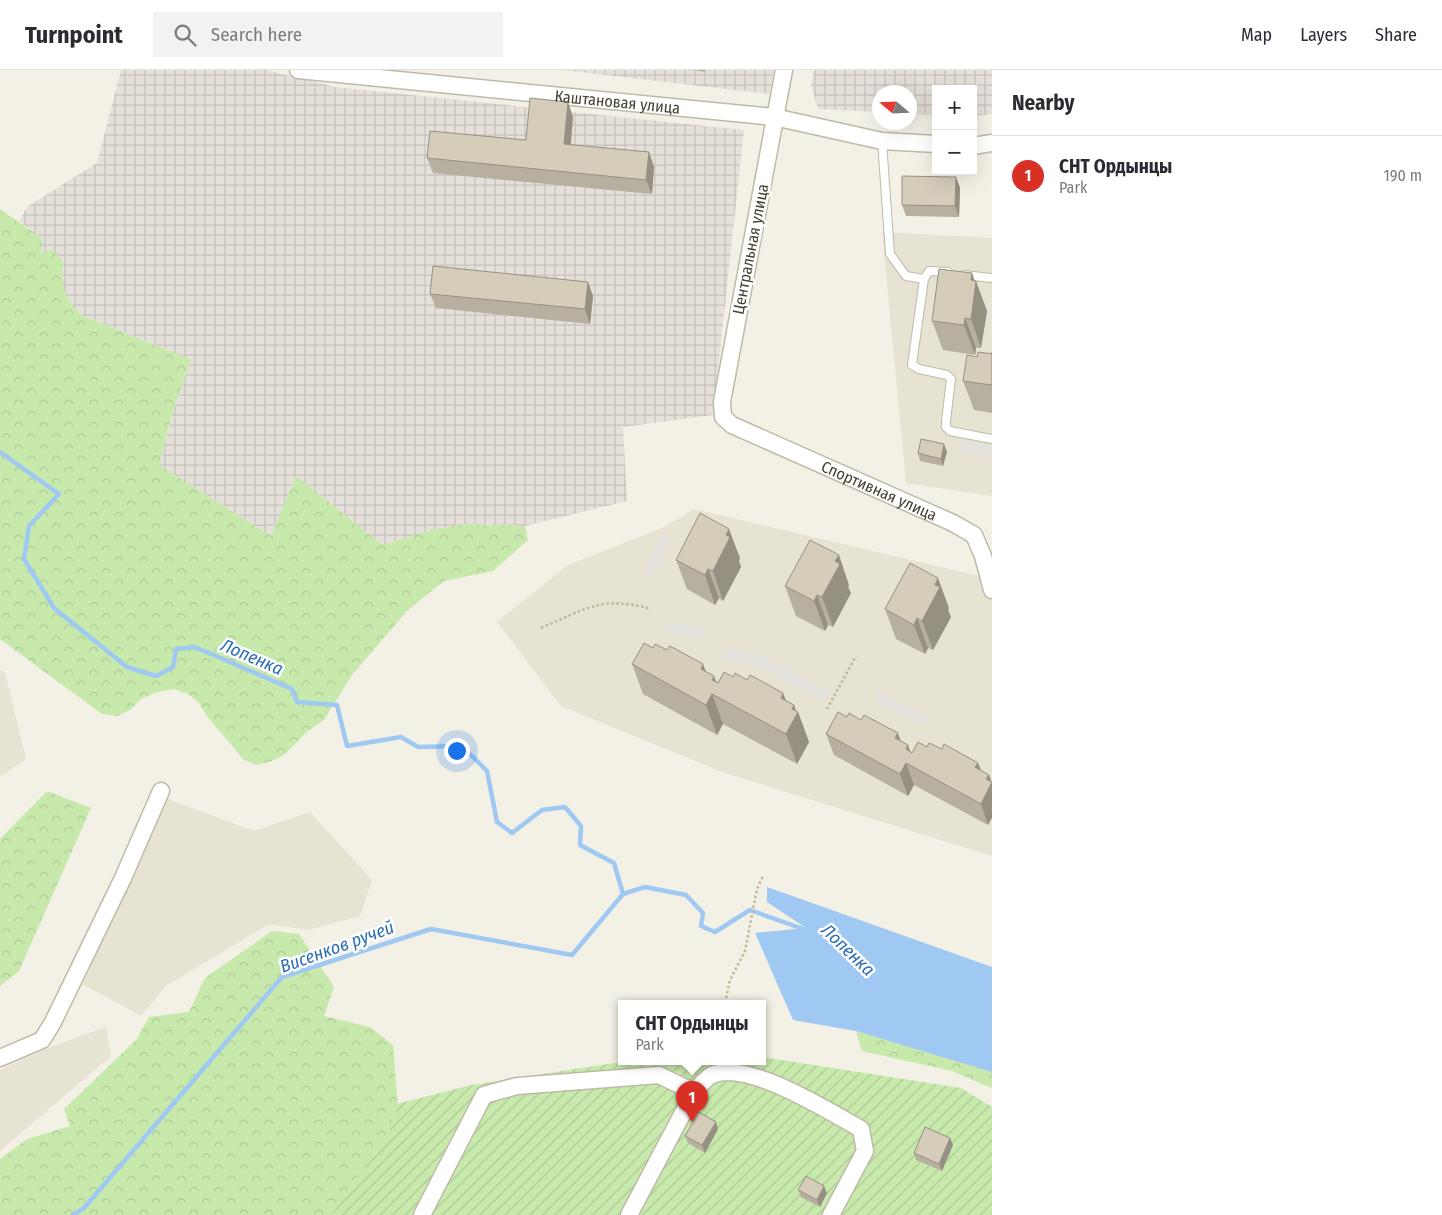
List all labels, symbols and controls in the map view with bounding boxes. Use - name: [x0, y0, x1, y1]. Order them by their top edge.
- search box: [153, 12, 503, 57]
- text: Turnpoint: [25, 21, 123, 49]
- icon: search: [171, 21, 199, 49]
- text: Search here: [211, 23, 302, 46]
- text: Map: [1241, 24, 1272, 46]
- text: Layers: [1300, 24, 1347, 46]
- text: Share: [1375, 24, 1417, 46]
- north arrow: [872, 85, 917, 130]
- map controls: [932, 85, 977, 175]
- button: +: [932, 85, 977, 130]
- street label: Каштановая улица: [554, 86, 681, 118]
- text: Nearby: [1012, 90, 1074, 116]
- button: −: [932, 130, 977, 175]
- text: СНТ Ордынцы: [1059, 155, 1172, 178]
- text: 1: [1025, 166, 1031, 185]
- text: 190 m: [1384, 166, 1422, 185]
- text: Park: [1059, 178, 1087, 197]
- street label: Центральная улица: [729, 182, 772, 316]
- street label: Спортивная улица: [818, 457, 940, 525]
- water label: Лопенка: [217, 634, 286, 680]
- your location: [444, 738, 470, 764]
- water label: Висенков ручей: [277, 916, 397, 978]
- water label: Лопенка: [816, 919, 879, 981]
- popup: [618, 1000, 766, 1065]
- text: СНТ Ордынцы: [635, 1012, 749, 1035]
- text: Park: [635, 1035, 664, 1054]
- pin: 1: [676, 1081, 708, 1122]

